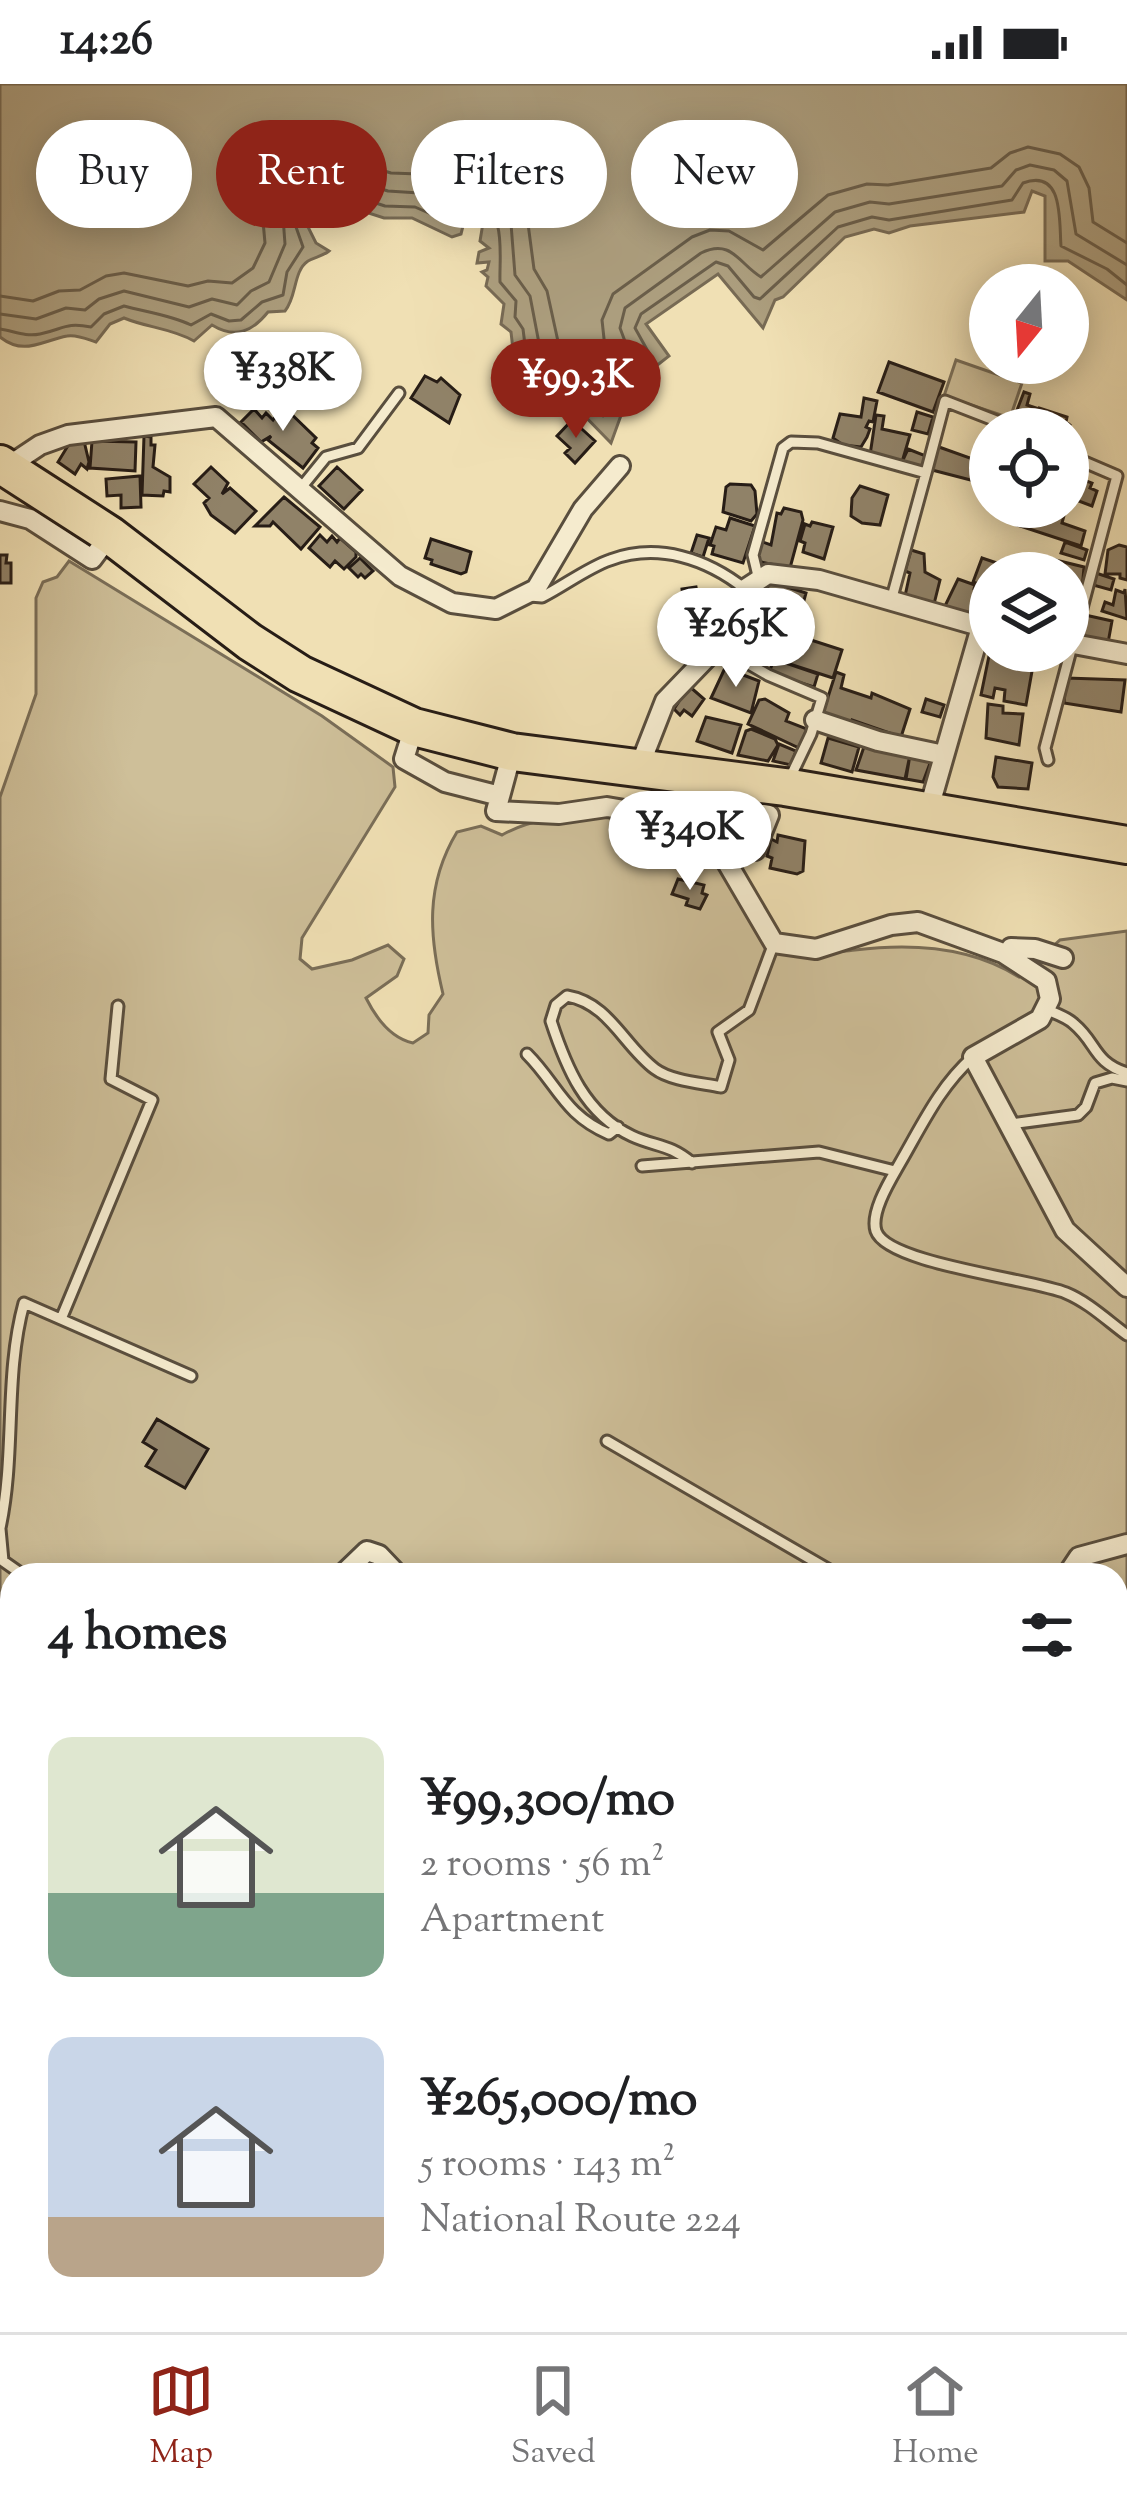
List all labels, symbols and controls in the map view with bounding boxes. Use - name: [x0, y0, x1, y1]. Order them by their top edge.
- text: 14:26: [60, 10, 153, 75]
- chip: Buy: [36, 120, 192, 228]
- chip: Rent: [216, 120, 387, 228]
- chip: Filters: [411, 120, 607, 228]
- chip: New: [631, 120, 798, 228]
- north arrow: [969, 264, 1089, 384]
- map controls: [969, 264, 1089, 672]
- pin: ¥338K: [199, 332, 367, 434]
- pin: ¥99.3K: [478, 339, 674, 441]
- text: ¥338K: [231, 343, 335, 399]
- text: ¥99.3K: [518, 350, 634, 406]
- button: locate: [969, 408, 1089, 528]
- button: layers: [969, 552, 1089, 672]
- pin: ¥265K: [652, 588, 820, 690]
- text: ¥265K: [684, 599, 788, 655]
- pin: ¥340K: [606, 791, 774, 893]
- text: ¥340K: [635, 802, 745, 858]
- text: 4 homes: [48, 1599, 227, 1672]
- icon: filters: [1014, 1602, 1080, 1668]
- text: ¥99,300/mo: [420, 1765, 675, 1838]
- icon: home: [144, 1785, 288, 1929]
- text: 2 rooms · 56 m²: [420, 1838, 664, 1894]
- text: Apartment: [420, 1894, 604, 1950]
- text: ¥265,000/mo: [420, 2065, 697, 2138]
- icon: home: [144, 2085, 288, 2229]
- text: 5 rooms · 143 m²: [420, 2138, 675, 2194]
- text: National Route 224: [420, 2194, 741, 2250]
- tab: Map: [148, 2358, 214, 2478]
- tab: Saved: [511, 2358, 596, 2478]
- tab: Home: [892, 2358, 979, 2478]

